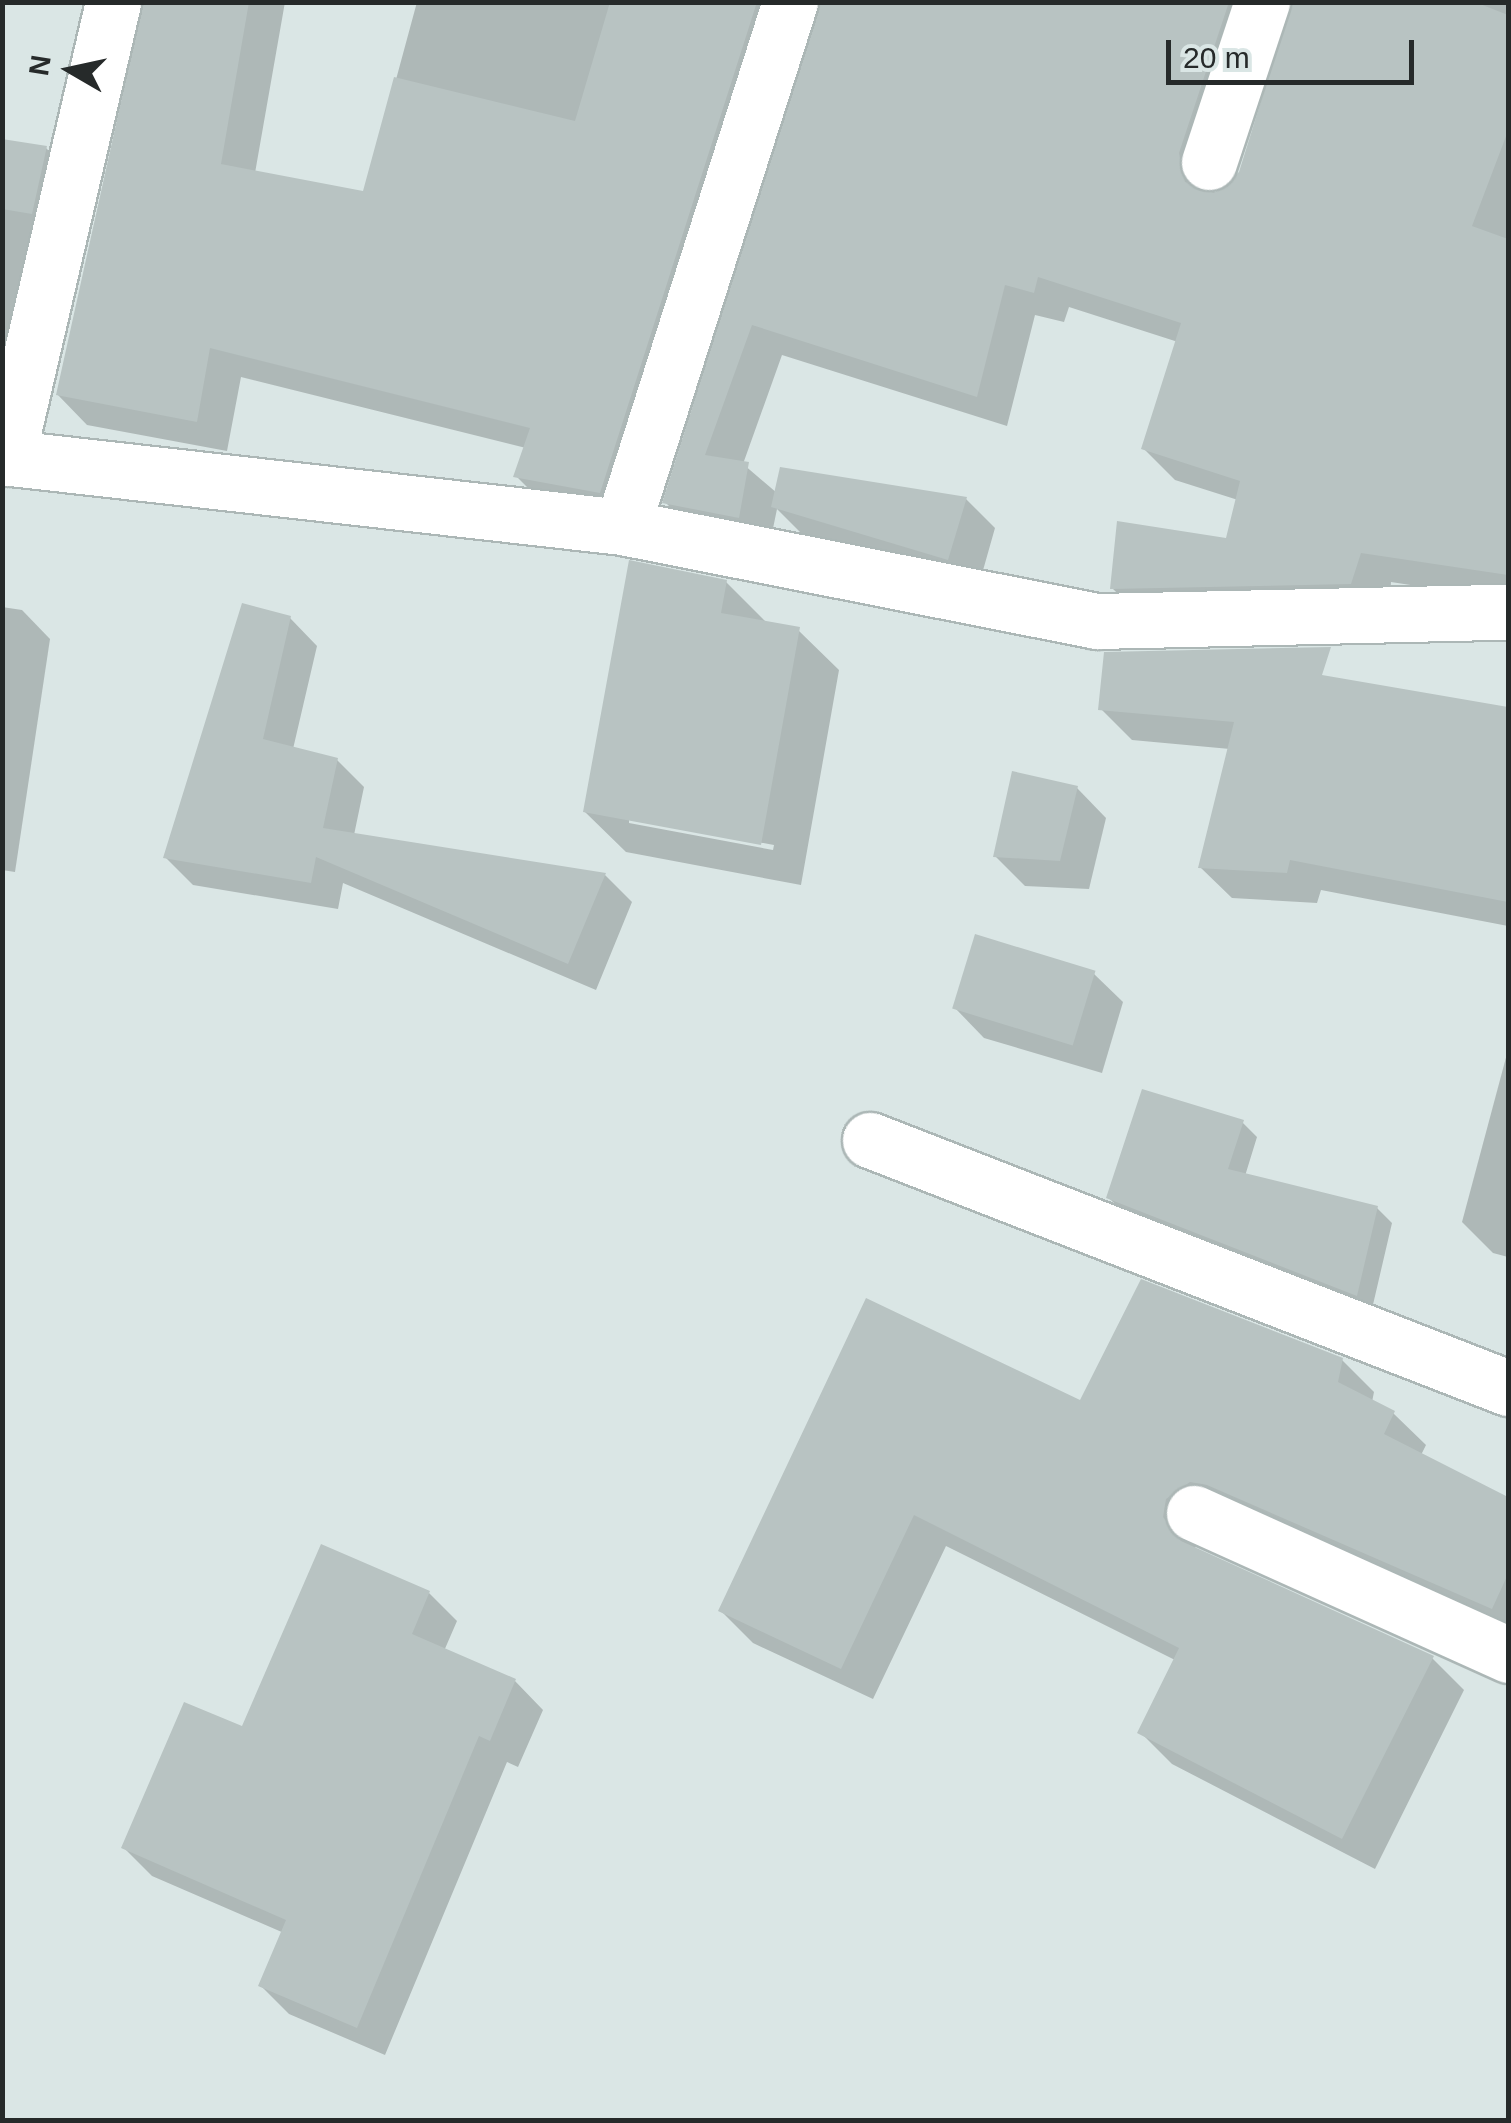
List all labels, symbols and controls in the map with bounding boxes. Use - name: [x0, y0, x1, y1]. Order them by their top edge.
- north arrow: [20, 20, 120, 120]
- scale bar: [1171, 20, 1418, 82]
- text: 20 m: [1183, 41, 1250, 74]
- text: N: [23, 53, 57, 78]

